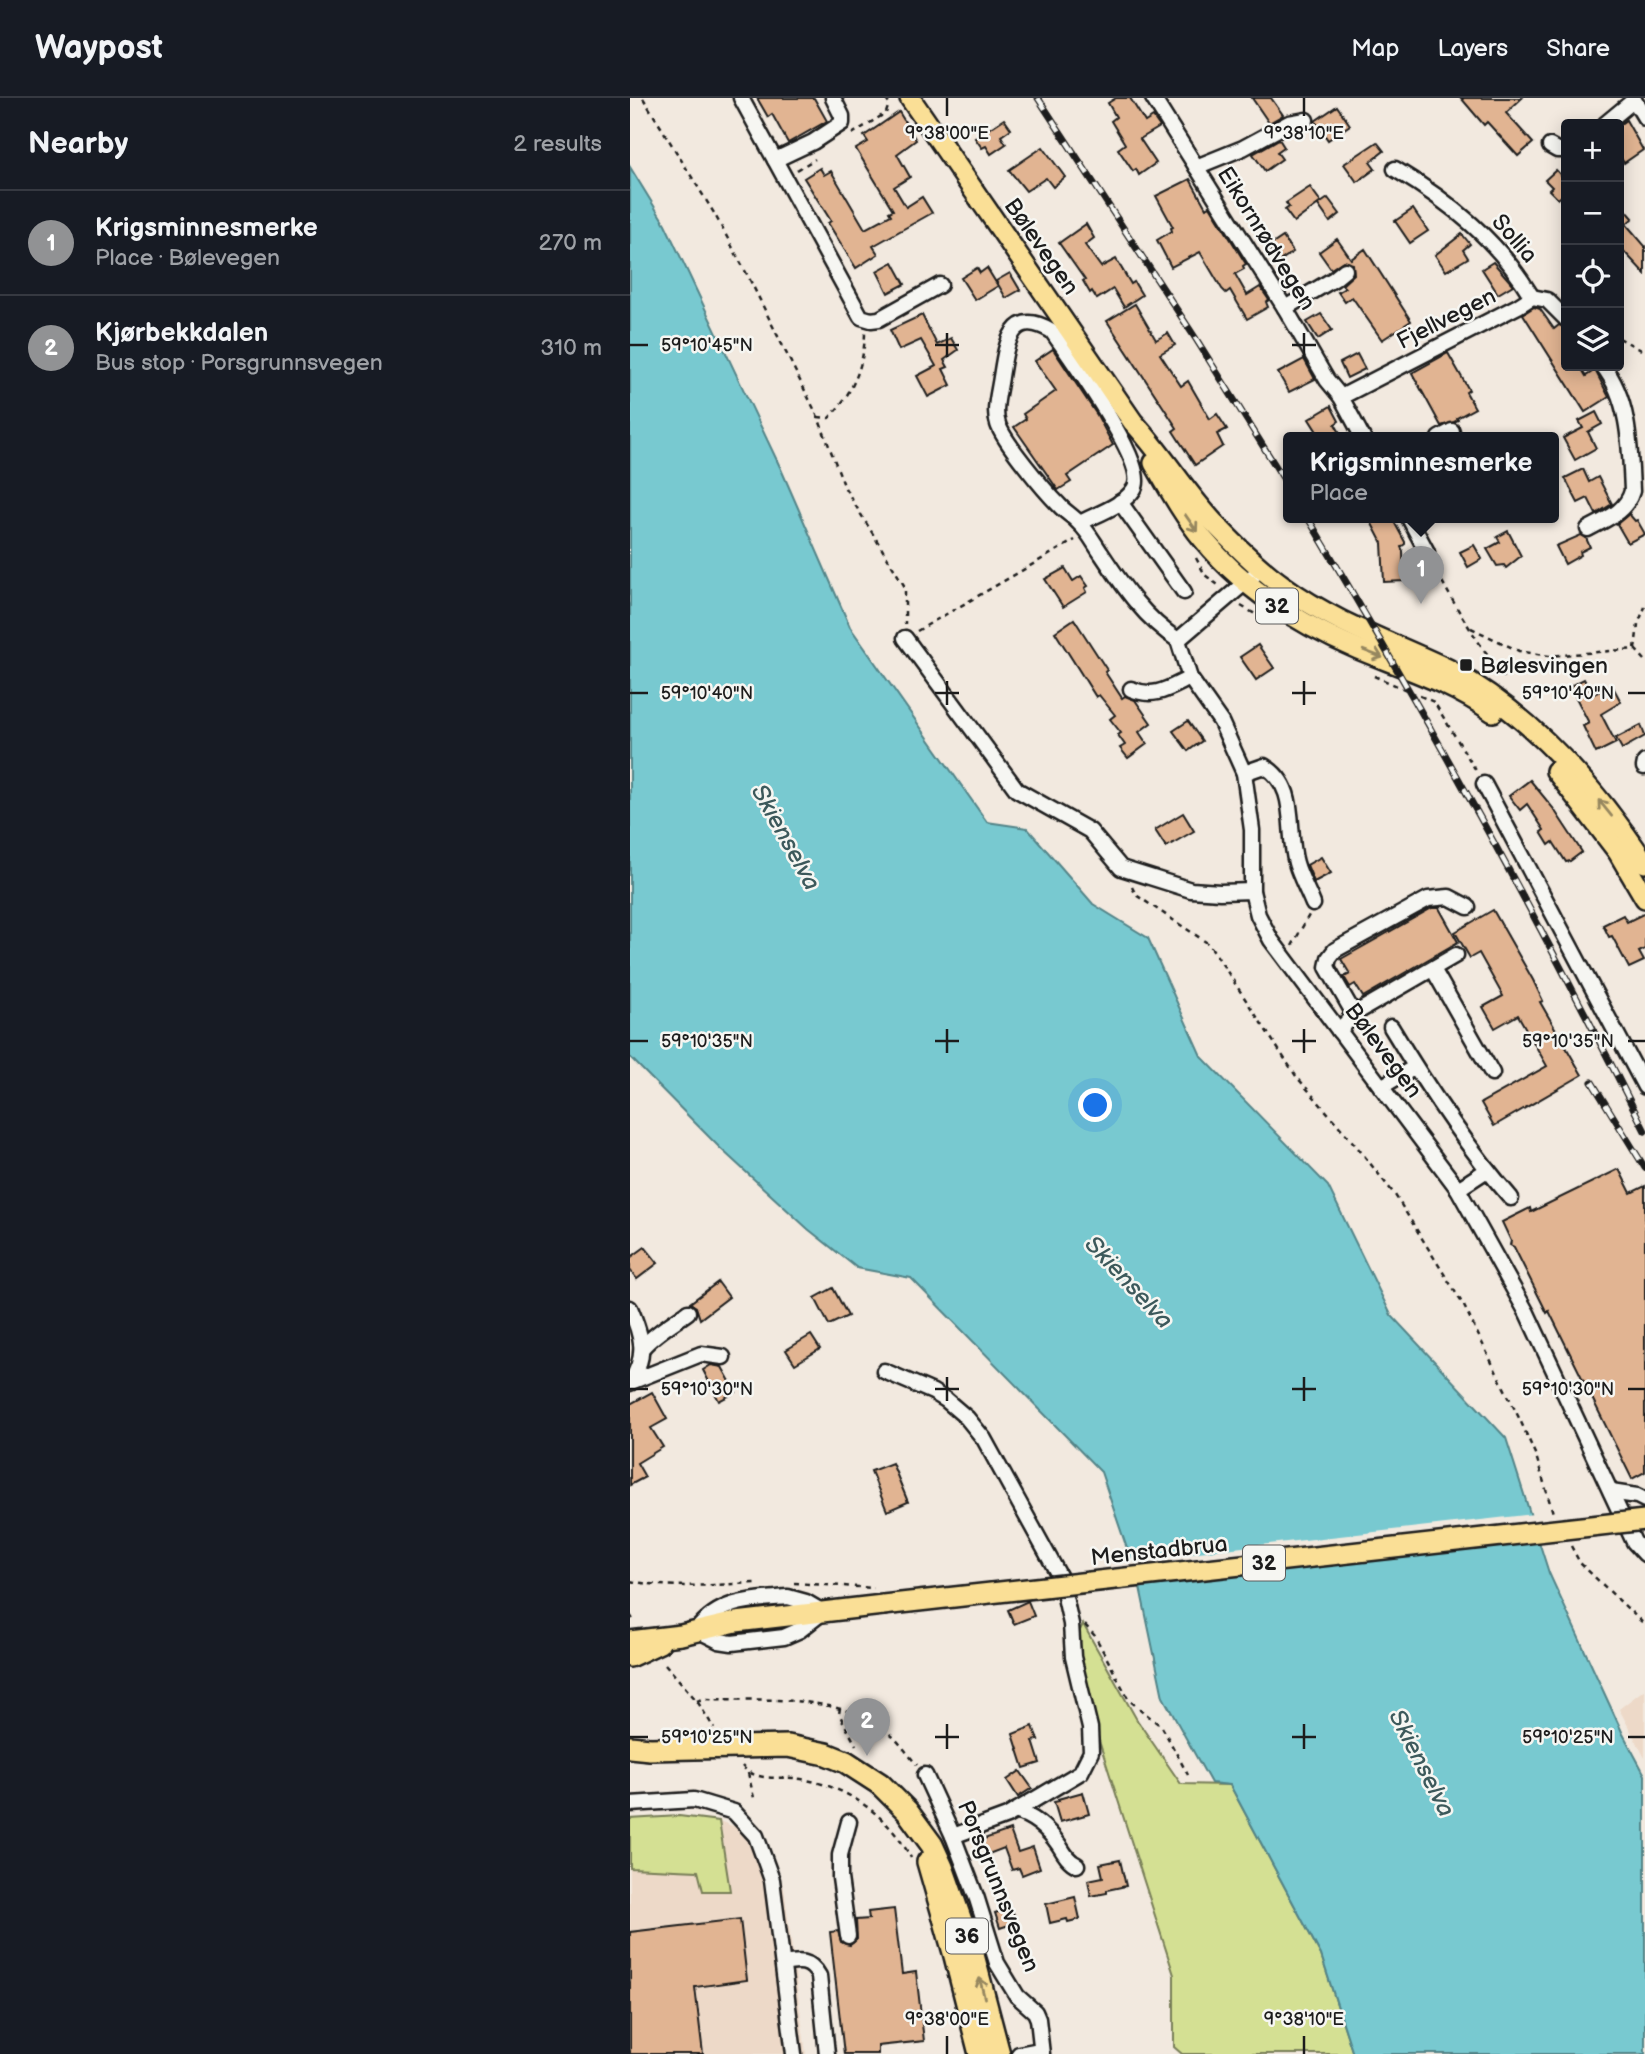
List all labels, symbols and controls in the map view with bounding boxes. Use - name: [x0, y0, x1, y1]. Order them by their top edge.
- text: Waypost: [35, 28, 163, 68]
- text: Map: [1351, 34, 1399, 63]
- text: Layers: [1437, 34, 1508, 63]
- text: Share: [1546, 34, 1610, 63]
- map controls: [1561, 119, 1624, 371]
- button: +: [1561, 119, 1624, 182]
- text: 9°38'00"E: [905, 123, 989, 144]
- text: 9°38'10"E: [1264, 123, 1344, 144]
- text: Nearby: [28, 126, 128, 162]
- text: 2 results: [513, 130, 602, 158]
- street label: Eikornrødvegen: [1211, 162, 1322, 316]
- button: −: [1561, 182, 1624, 245]
- street label: Bølevegen: [998, 193, 1085, 300]
- street label: Sollia: [1485, 208, 1543, 269]
- text: Krigsminnesmerke: [95, 213, 318, 244]
- text: 1: [46, 229, 56, 257]
- text: 270 m: [538, 229, 602, 257]
- text: Place · Bølevegen: [95, 244, 280, 272]
- button: locate: [1561, 245, 1624, 308]
- street label: Fjellvegen: [1392, 282, 1501, 356]
- button: layers: [1561, 308, 1624, 371]
- text: Kjørbekkdalen: [95, 318, 268, 349]
- text: 2: [44, 334, 58, 362]
- text: 310 m: [540, 334, 602, 362]
- text: 59°10'45"N: [661, 335, 753, 356]
- text: Bus stop · Porsgrunnsvegen: [95, 349, 383, 377]
- popup: [1283, 432, 1559, 523]
- text: Krigsminnesmerke: [1310, 448, 1532, 479]
- text: Place: [1310, 479, 1368, 507]
- one-way arrow: [1184, 513, 1198, 532]
- pin: 1: [1398, 546, 1444, 604]
- road number: 32: [1256, 588, 1298, 624]
- one-way arrow: [1361, 649, 1383, 662]
- place label: Bølesvingen: [1480, 652, 1608, 680]
- marker: Bølesvingen: [1458, 657, 1474, 673]
- text: 59°10'40"N: [661, 683, 753, 704]
- text: 59°10'40"N: [1522, 683, 1614, 704]
- water label: Skienselva: [745, 779, 826, 895]
- one-way arrow: [1597, 799, 1612, 817]
- street label: Bølevegen: [1338, 998, 1428, 1104]
- text: 59°10'35"N: [661, 1031, 753, 1052]
- text: 59°10'35"N: [1522, 1031, 1614, 1052]
- your location: [1078, 1088, 1112, 1122]
- water label: Skienselva: [1078, 1230, 1179, 1335]
- text: 59°10'30"N: [661, 1379, 753, 1400]
- text: 59°10'30"N: [1522, 1379, 1614, 1400]
- street label: Menstadbrua: [1089, 1530, 1229, 1572]
- road number: 32: [1243, 1546, 1285, 1580]
- pin: 2: [844, 1698, 890, 1756]
- water label: Skienselva: [1382, 1705, 1461, 1822]
- text: 59°10'25"N: [661, 1727, 753, 1748]
- text: 59°10'25"N: [1522, 1727, 1614, 1748]
- street label: Porsgrunnsvegen: [951, 1797, 1045, 1976]
- road number: 36: [946, 1918, 988, 1954]
- one-way arrow: [975, 1977, 988, 2000]
- text: 9°38'00"E: [905, 2009, 989, 2030]
- text: 9°38'10"E: [1264, 2009, 1344, 2030]

